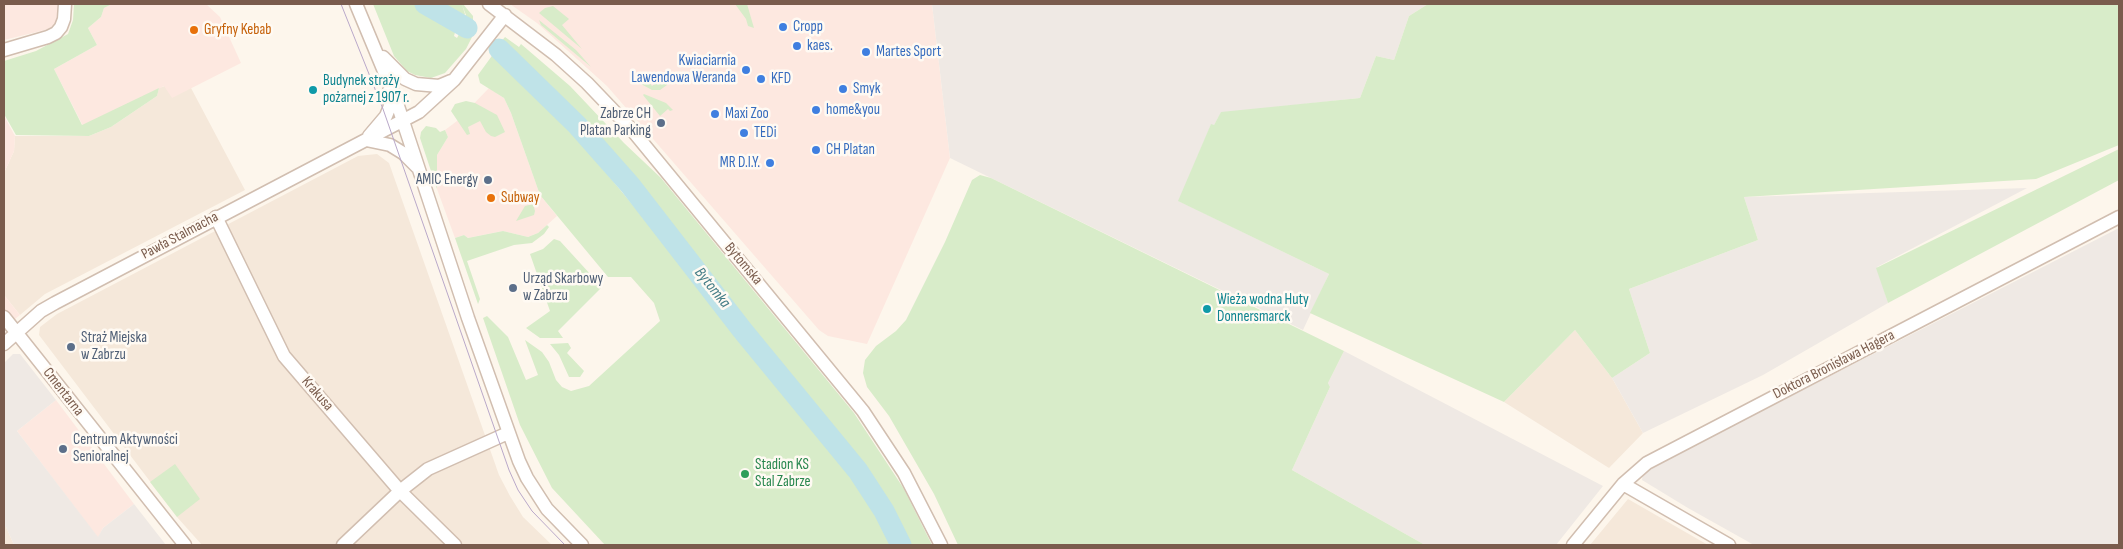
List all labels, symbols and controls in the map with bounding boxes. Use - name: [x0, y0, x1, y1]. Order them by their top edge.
- place label: Cropp: [793, 18, 823, 36]
- place label: Gryfny Kebab: [204, 21, 271, 39]
- marker: Cropp: [777, 21, 789, 33]
- marker: Gryfny Kebab: [188, 24, 200, 36]
- place label: kaes.: [807, 37, 833, 55]
- marker: kaes.: [791, 40, 803, 52]
- place label: Martes Sport: [876, 43, 941, 61]
- marker: Martes Sport: [860, 46, 872, 58]
- place label: Kwiaciarnia Lawendowa Weranda: [631, 52, 736, 87]
- marker: Kwiaciarnia Lawendowa Weranda: [740, 64, 752, 76]
- place label: KFD: [771, 70, 791, 88]
- place label: Budynek straży pożarnej z 1907 r.: [323, 72, 409, 107]
- marker: KFD: [755, 73, 767, 85]
- place label: Smyk: [853, 80, 881, 98]
- marker: Smyk: [837, 83, 849, 95]
- marker: Budynek straży pożarnej z 1907 r.: [307, 84, 319, 96]
- place label: home&you: [826, 101, 880, 119]
- marker: home&you: [810, 104, 822, 116]
- place label: Zabrze CH Platan Parking: [580, 105, 651, 140]
- place label: Maxi Zoo: [725, 105, 769, 123]
- marker: Maxi Zoo: [709, 108, 721, 120]
- marker: Zabrze CH Platan Parking: [655, 117, 667, 129]
- place label: TEDi: [754, 124, 776, 142]
- marker: TEDi: [738, 127, 750, 139]
- place label: CH Platan: [826, 141, 875, 159]
- marker: CH Platan: [810, 144, 822, 156]
- place label: MR D.I.Y.: [720, 154, 760, 172]
- marker: MR D.I.Y.: [764, 157, 776, 169]
- place label: AMIC Energy: [416, 171, 478, 189]
- marker: AMIC Energy: [482, 174, 494, 186]
- place label: Subway: [501, 189, 540, 207]
- marker: Subway: [485, 192, 497, 204]
- street label: Pawła Stalmacha: [139, 208, 221, 264]
- street label: Bytomska: [720, 239, 766, 289]
- water label: Bytomka: [690, 264, 734, 312]
- place label: Urząd Skarbowy w Zabrzu: [523, 270, 603, 305]
- marker: Urząd Skarbowy w Zabrzu: [507, 282, 519, 294]
- place label: Wieża wodna Huty Donnersmarck: [1217, 291, 1309, 326]
- marker: Wieża wodna Huty Donnersmarck: [1201, 303, 1213, 315]
- street label: Doktora Bronisława Hagera: [1770, 327, 1898, 403]
- place label: Straż Miejska w Zabrzu: [81, 329, 147, 364]
- marker: Straż Miejska w Zabrzu: [65, 341, 77, 353]
- street label: Cmentarna: [39, 364, 87, 420]
- street label: Krakusa: [297, 373, 337, 415]
- place label: Centrum Aktywności Senioralnej: [73, 431, 178, 466]
- marker: Centrum Aktywności Senioralnej: [57, 443, 69, 455]
- place label: Stadion KS Stal Zabrze: [755, 456, 810, 491]
- marker: Stadion KS Stal Zabrze: [739, 468, 751, 480]

